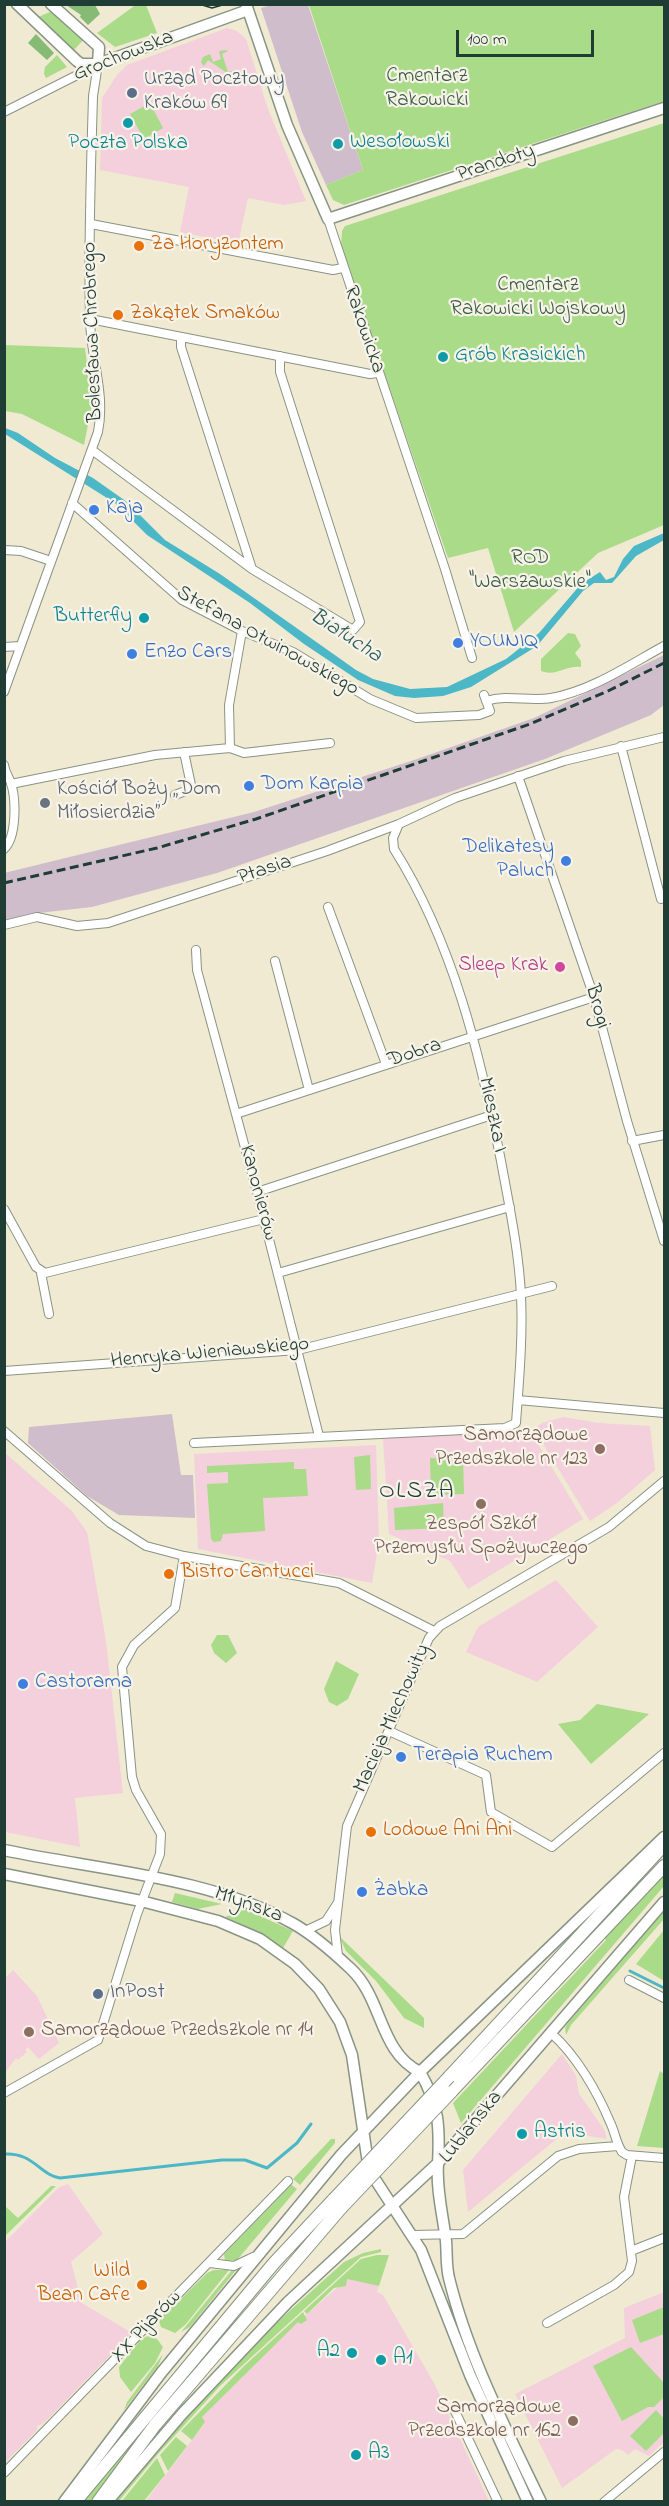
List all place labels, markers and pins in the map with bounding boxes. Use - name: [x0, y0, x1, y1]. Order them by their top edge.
- place label: Urząd Pocztowy Kraków 69: [144, 68, 284, 118]
- marker: Urząd Pocztowy Kraków 69: [125, 86, 139, 100]
- marker: Poczta Polska: [121, 116, 135, 130]
- place label: Wesołowski: [350, 131, 450, 157]
- place label: Poczta Polska: [68, 132, 188, 158]
- marker: Wesołowski: [331, 137, 345, 151]
- place label: Za Horyzontem: [151, 233, 284, 259]
- marker: Za Horyzontem: [132, 239, 146, 253]
- place label: Zakątek Smaków: [130, 302, 280, 328]
- marker: Zakątek Smaków: [111, 308, 125, 322]
- place label: Grób Krasickich: [455, 344, 585, 370]
- marker: Grób Krasickich: [436, 350, 450, 364]
- place label: Kaja: [106, 497, 143, 523]
- marker: Kaja: [87, 503, 101, 517]
- place label: Butterfly: [54, 605, 132, 631]
- marker: Butterfly: [137, 611, 151, 625]
- place label: YOUNIQ: [470, 630, 538, 656]
- marker: YOUNIQ: [451, 636, 465, 650]
- place label: Enzo Cars: [144, 641, 232, 667]
- marker: Enzo Cars: [125, 647, 139, 661]
- place label: Dom Karpia: [261, 773, 363, 799]
- place label: Kościół Boży „Dom Miłosierdzia”: [57, 778, 221, 828]
- marker: Dom Karpia: [242, 779, 256, 793]
- marker: Kościół Boży „Dom Miłosierdzia”: [38, 796, 52, 810]
- place label: Delikatesy Paluch: [463, 836, 554, 886]
- marker: Delikatesy Paluch: [559, 854, 573, 868]
- place label: Sleep Krak: [458, 954, 548, 980]
- marker: Sleep Krak: [553, 960, 567, 974]
- place label: Samorządowe Przedszkole nr 123: [436, 1424, 588, 1474]
- marker: Samorządowe Przedszkole nr 123: [593, 1442, 607, 1456]
- marker: Zespół Szkół Przemysłu Spożywczego: [474, 1497, 488, 1511]
- place label: Zespół Szkół Przemysłu Spożywczego: [374, 1513, 588, 1563]
- place label: Bistro Cantucci: [181, 1561, 314, 1587]
- marker: Bistro Cantucci: [162, 1567, 176, 1581]
- place label: Castorama: [35, 1671, 132, 1697]
- marker: Castorama: [16, 1677, 30, 1691]
- place label: Terapia Ruchem: [413, 1744, 553, 1770]
- marker: Terapia Ruchem: [394, 1750, 408, 1764]
- place label: Lodowe Ani Ani: [383, 1819, 512, 1845]
- marker: Lodowe Ani Ani: [364, 1825, 378, 1839]
- place label: Żabka: [374, 1879, 428, 1905]
- marker: Żabka: [355, 1885, 369, 1899]
- place label: InPost: [110, 1981, 165, 2007]
- marker: InPost: [91, 1987, 105, 2001]
- place label: Samorządowe Przedszkole nr 14: [41, 2019, 313, 2045]
- marker: Samorządowe Przedszkole nr 14: [22, 2025, 36, 2039]
- place label: Astris: [534, 2121, 586, 2147]
- marker: Astris: [515, 2127, 529, 2141]
- place label: Wild Bean Cafe: [37, 2260, 130, 2310]
- marker: Wild Bean Cafe: [135, 2278, 149, 2292]
- place label: A2: [317, 2340, 340, 2366]
- marker: A2: [345, 2346, 359, 2360]
- place label: A1: [393, 2347, 413, 2373]
- marker: A1: [374, 2353, 388, 2367]
- place label: Samorządowe Przedszkole nr 162: [408, 2396, 561, 2446]
- marker: Samorządowe Przedszkole nr 162: [566, 2414, 580, 2428]
- place label: A3: [368, 2442, 390, 2468]
- marker: A3: [349, 2448, 363, 2462]

